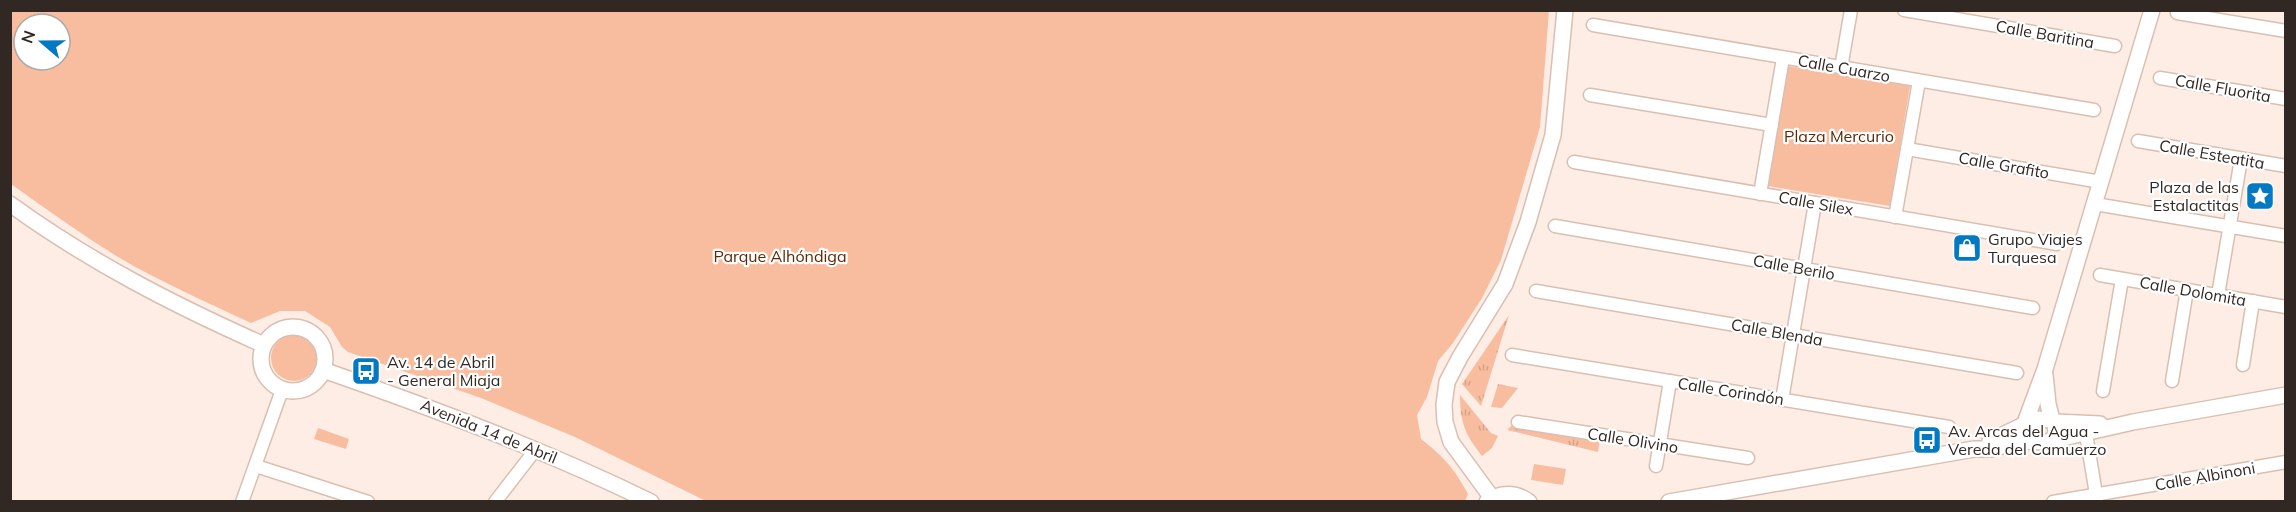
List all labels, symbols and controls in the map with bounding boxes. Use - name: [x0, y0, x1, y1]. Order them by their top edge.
- north arrow: [12, 12, 72, 72]
- street label: Calle Baritina: [1994, 16, 2096, 52]
- text: N: [16, 28, 39, 46]
- street label: Calle Cuarzo: [1796, 50, 1892, 86]
- street label: Calle Fluorita: [2174, 70, 2272, 106]
- park label: Plaza Mercurio: [1784, 126, 1894, 146]
- street label: Calle Esteatita: [2158, 135, 2266, 173]
- street label: Calle Grafito: [1957, 147, 2051, 183]
- place label: Plaza de las Estalactitas: [2149, 177, 2239, 215]
- place icon: Plaza de las Estalactitas: [2244, 180, 2276, 212]
- street label: Calle Silex: [1777, 187, 1855, 219]
- place label: Grupo Viajes Turquesa: [1988, 229, 2083, 267]
- shop icon: Grupo Viajes Turquesa: [1951, 232, 1983, 264]
- park label: Parque Alhóndiga: [713, 246, 847, 266]
- street label: Calle Berilo: [1751, 250, 1837, 284]
- street label: Calle Dolomita: [2138, 272, 2248, 310]
- street label: Calle Blenda: [1730, 314, 1824, 350]
- place label: Av. 14 de Abril - General Miaja: [387, 352, 500, 390]
- bus stop icon: Av. 14 de Abril - General Miaja: [350, 355, 382, 387]
- street label: Calle Corindón: [1676, 373, 1786, 409]
- street label: Avenida 14 de Abril: [418, 394, 560, 468]
- place label: Av. Arcas del Agua - Vereda del Camuerzo: [1948, 421, 2106, 459]
- street label: Calle Olivino: [1586, 423, 1680, 457]
- bus stop icon: Av. Arcas del Agua - Vereda del Camuerzo: [1911, 424, 1943, 456]
- street label: Calle Albinoni: [2153, 457, 2257, 495]

